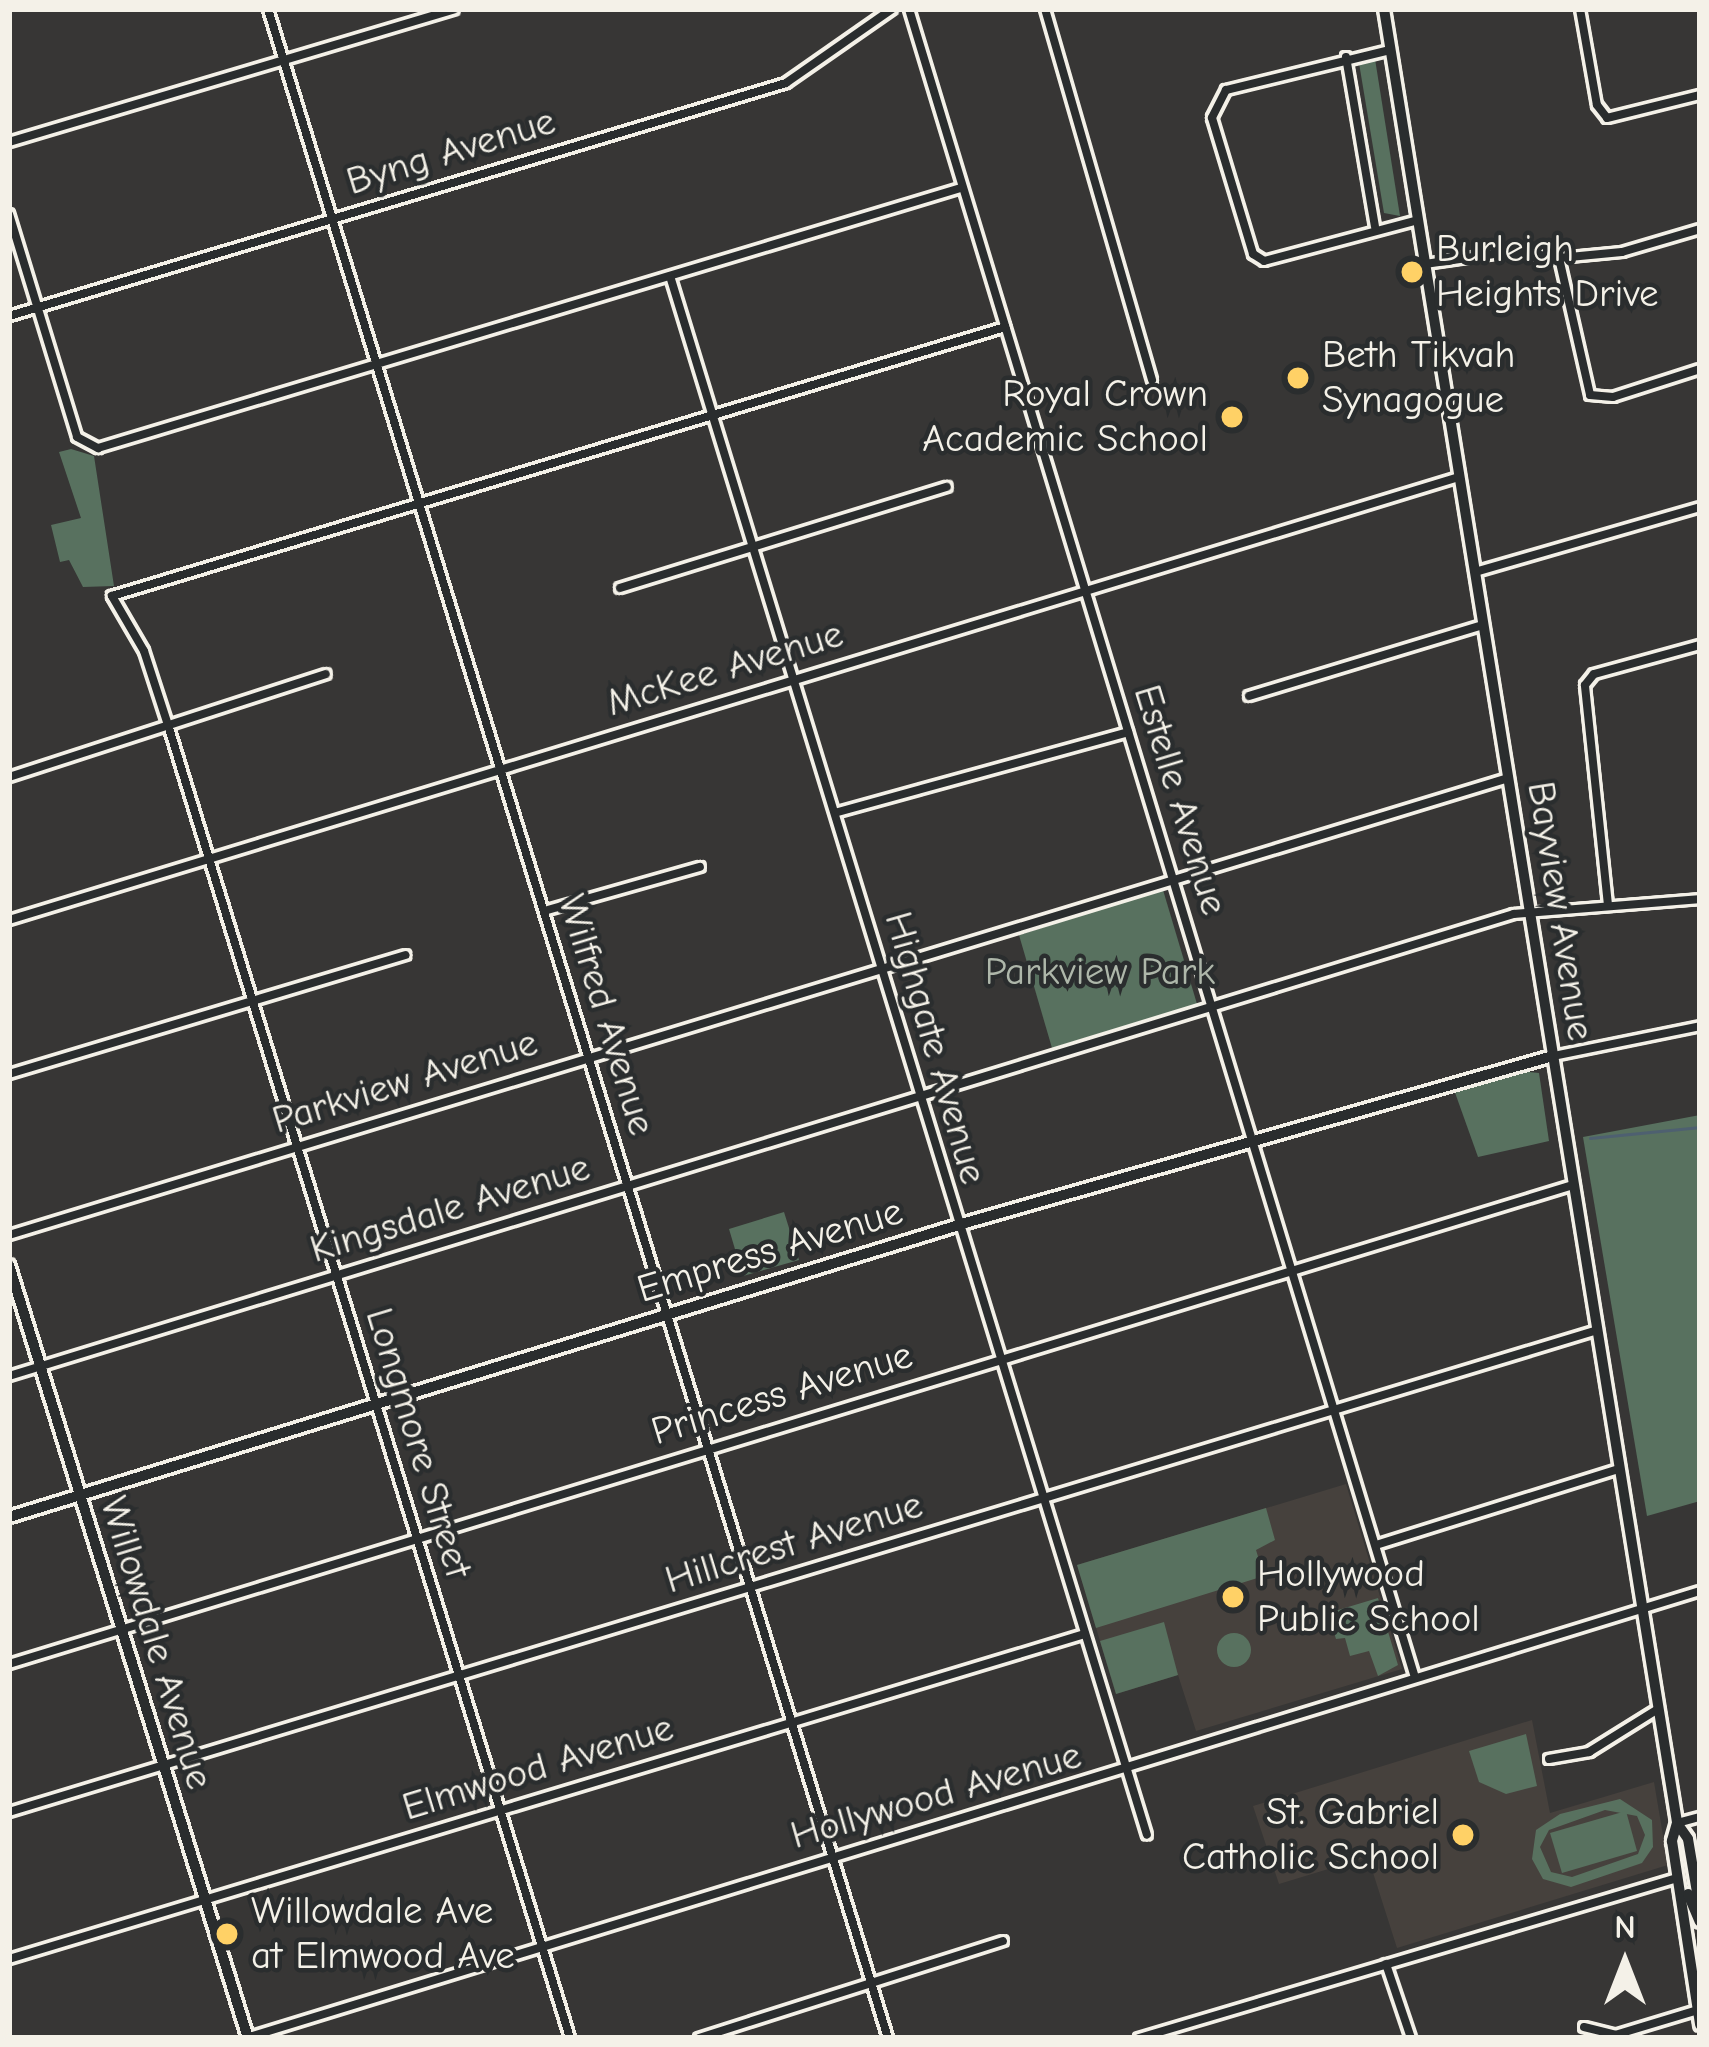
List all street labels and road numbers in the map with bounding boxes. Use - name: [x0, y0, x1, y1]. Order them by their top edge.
- street label: Byng Avenue: [341, 98, 561, 206]
- street label: McKee Avenue: [601, 611, 849, 727]
- street label: Estelle Avenue: [1123, 679, 1237, 921]
- street label: Bayview Avenue: [1516, 778, 1604, 1044]
- street label: Wilfred Avenue: [547, 889, 665, 1141]
- street label: Highgate Avenue: [874, 907, 996, 1189]
- street label: Parkview Avenue: [267, 1019, 543, 1145]
- street label: Kingsdale Avenue: [305, 1144, 595, 1274]
- street label: Empress Avenue: [632, 1188, 908, 1314]
- street label: Longmore Street: [355, 1302, 481, 1584]
- street label: Princess Avenue: [646, 1332, 918, 1456]
- street label: Hillcrest Avenue: [660, 1482, 928, 1604]
- street label: Willowdale Avenue: [89, 1491, 223, 1795]
- street label: Elmwood Avenue: [397, 1705, 679, 1831]
- street label: Hollywood Avenue: [786, 1732, 1086, 1860]

